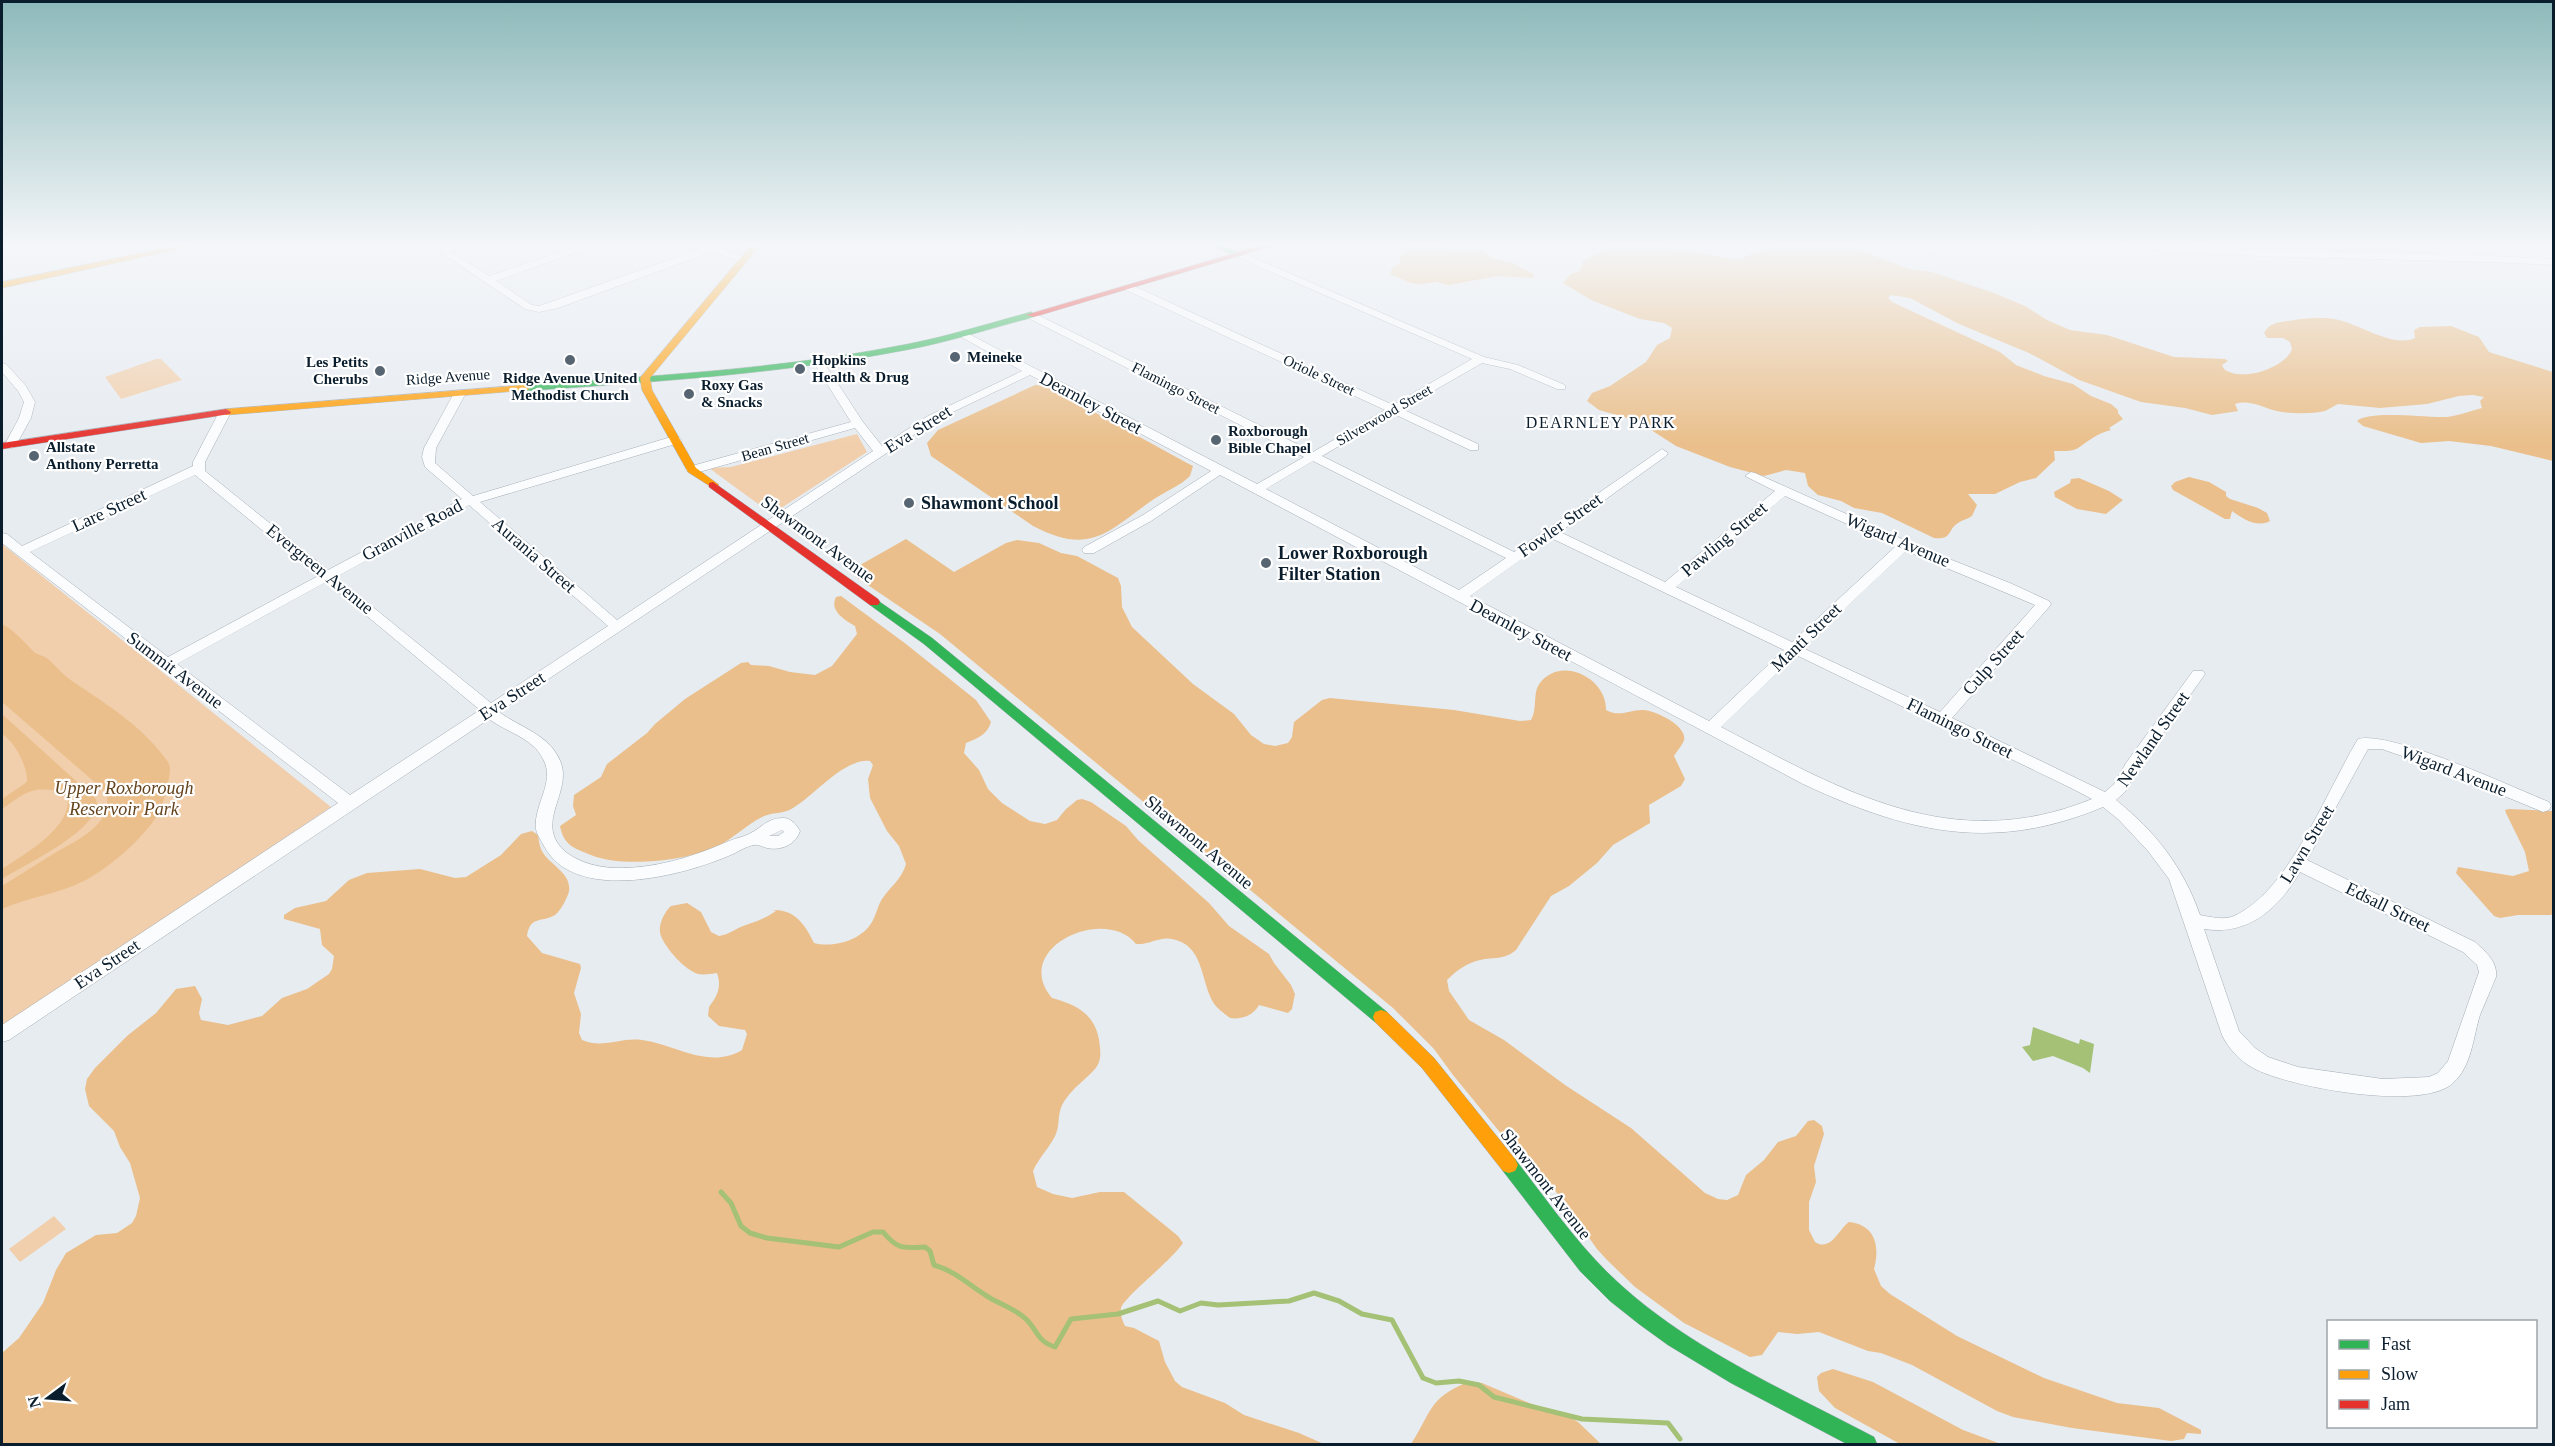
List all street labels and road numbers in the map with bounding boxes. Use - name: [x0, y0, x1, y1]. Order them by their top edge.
- street label: Oriole Street: [1281, 351, 1358, 399]
- street label: Flamingo Street: [1129, 359, 1223, 417]
- street label: Ridge Avenue: [405, 366, 491, 388]
- street label: Dearnley Street: [1037, 368, 1145, 438]
- street label: Silverwood Street: [1333, 381, 1435, 449]
- street label: Eva Street: [881, 401, 955, 457]
- street label: Bean Street: [739, 429, 811, 464]
- street label: Lare Street: [69, 484, 149, 536]
- street label: Fowler Street: [1514, 489, 1606, 561]
- street label: Shawmont Avenue: [757, 491, 879, 587]
- street label: Granville Road: [359, 495, 465, 565]
- street label: Pawling Street: [1677, 497, 1771, 581]
- street label: Wigard Avenue: [1843, 509, 1953, 571]
- street label: Aurania Street: [488, 513, 580, 597]
- street label: Evergreen Avenue: [263, 520, 378, 618]
- street label: Dearnley Street: [1467, 595, 1575, 665]
- street label: Manti Street: [1767, 599, 1845, 675]
- street label: Culp Street: [1958, 625, 2028, 699]
- street label: Summit Avenue: [123, 627, 227, 713]
- street label: Eva Street: [475, 667, 549, 725]
- street label: Newland Street: [2113, 688, 2193, 790]
- street label: Flamingo Street: [1904, 694, 2016, 762]
- street label: Wigard Avenue: [2398, 742, 2510, 800]
- street label: Shawmont Avenue: [1141, 791, 1257, 893]
- street label: Lawn Street: [2276, 801, 2338, 887]
- street label: Edsall Street: [2343, 878, 2433, 936]
- street label: Eva Street: [71, 935, 143, 993]
- street label: Shawmont Avenue: [1497, 1125, 1595, 1243]

